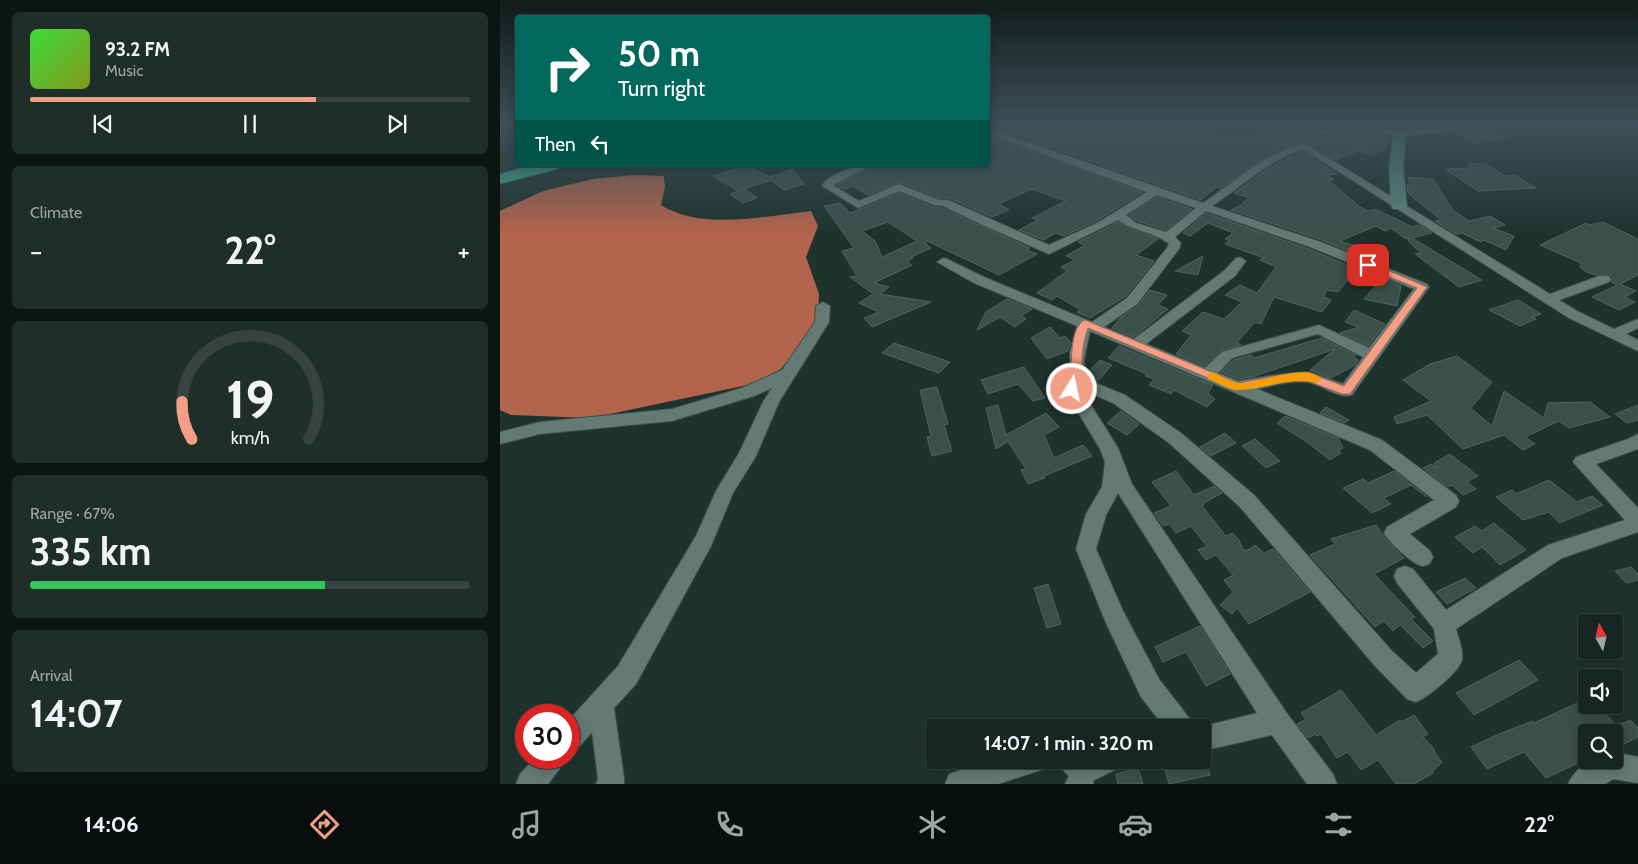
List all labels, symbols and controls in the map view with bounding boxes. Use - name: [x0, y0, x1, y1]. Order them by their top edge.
- text: 50 m: [618, 32, 700, 75]
- icon: right: [535, 35, 600, 100]
- text: 93.2 FM: [105, 38, 170, 61]
- text: Music: [105, 61, 143, 80]
- text: Turn right: [618, 75, 705, 102]
- icon: previous: [89, 110, 117, 138]
- icon: pause: [236, 110, 264, 138]
- icon: next: [383, 110, 411, 138]
- icon: left: [586, 130, 614, 158]
- text: Then: [535, 133, 576, 156]
- text: Climate: [30, 203, 82, 222]
- text: 22°: [224, 227, 276, 274]
- text: −: [30, 234, 42, 268]
- text: +: [458, 234, 470, 268]
- pin: [1347, 244, 1389, 286]
- icon: arrive: [1354, 251, 1382, 279]
- position arrow: [1045, 362, 1097, 414]
- text: 19: [226, 368, 274, 431]
- text: km/h: [230, 427, 270, 448]
- text: Range · 67%: [30, 504, 115, 523]
- text: 335 km: [30, 528, 151, 575]
- north arrow: [1578, 614, 1622, 659]
- map controls: [1578, 614, 1623, 769]
- text: Arrival: [30, 666, 73, 685]
- button: sound: [1578, 669, 1623, 714]
- text: 14:07: [30, 690, 122, 737]
- speed limit sign: 30: [515, 704, 580, 769]
- button: search: [1578, 724, 1623, 769]
- text: 14:07 · 1 min · 320 m: [984, 732, 1153, 755]
- icon: directions: [307, 807, 342, 842]
- icon: music: [509, 807, 544, 842]
- icon: phone: [712, 807, 747, 842]
- icon: climate: [915, 807, 950, 842]
- icon: car: [1118, 807, 1153, 842]
- icon: filters: [1321, 807, 1356, 842]
- text: 14:06: [84, 811, 139, 838]
- text: 22°: [1524, 811, 1554, 838]

